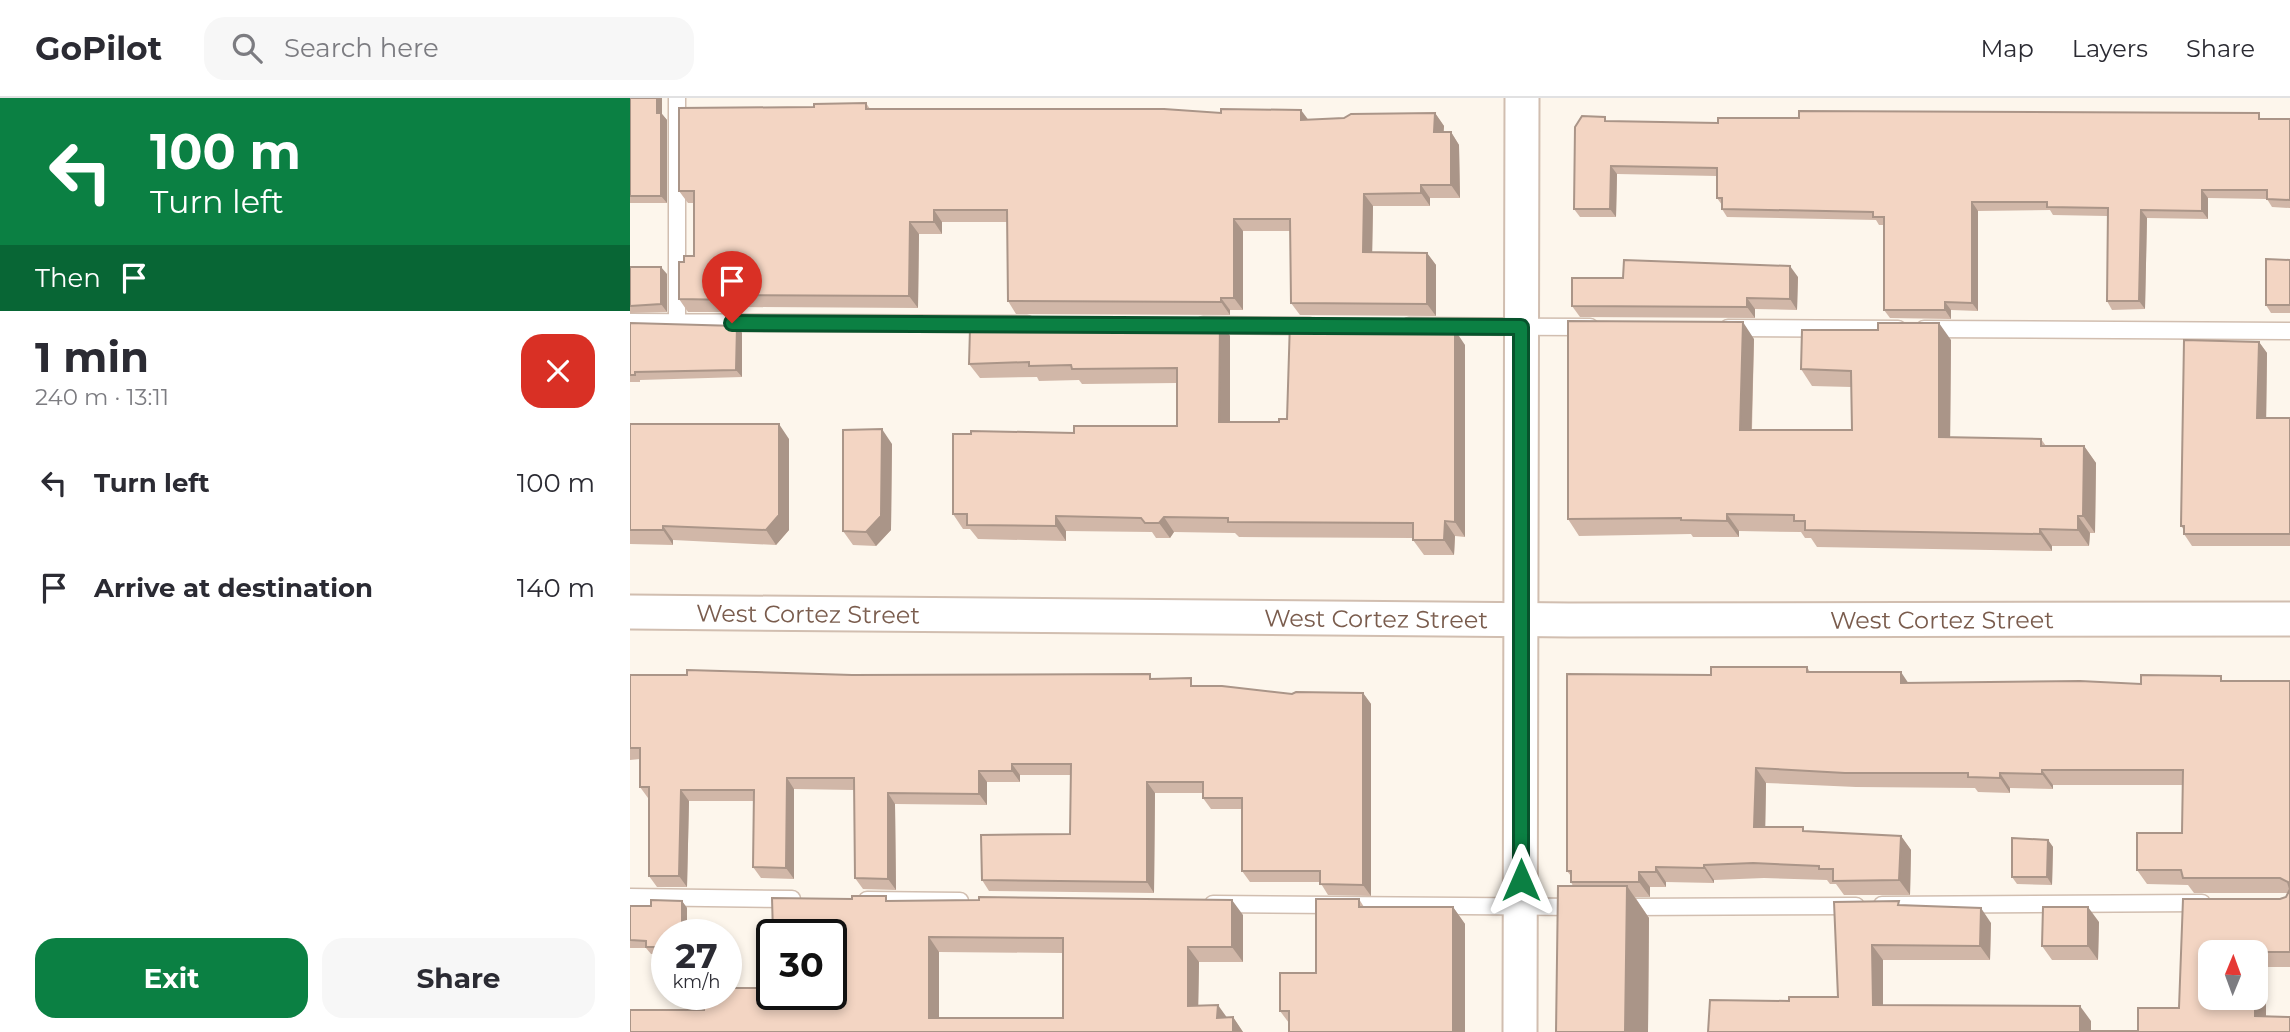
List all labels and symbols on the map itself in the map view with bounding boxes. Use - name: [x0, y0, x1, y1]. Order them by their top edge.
- pin: [702, 251, 762, 323]
- street label: West Cortez Street: [696, 598, 920, 629]
- street label: West Cortez Street: [1264, 603, 1488, 634]
- street label: West Cortez Street: [1830, 605, 2054, 634]
- position arrow: [1484, 843, 1558, 917]
- speed limit sign: 30: [756, 919, 847, 1010]
- north arrow: [2198, 940, 2268, 1010]

